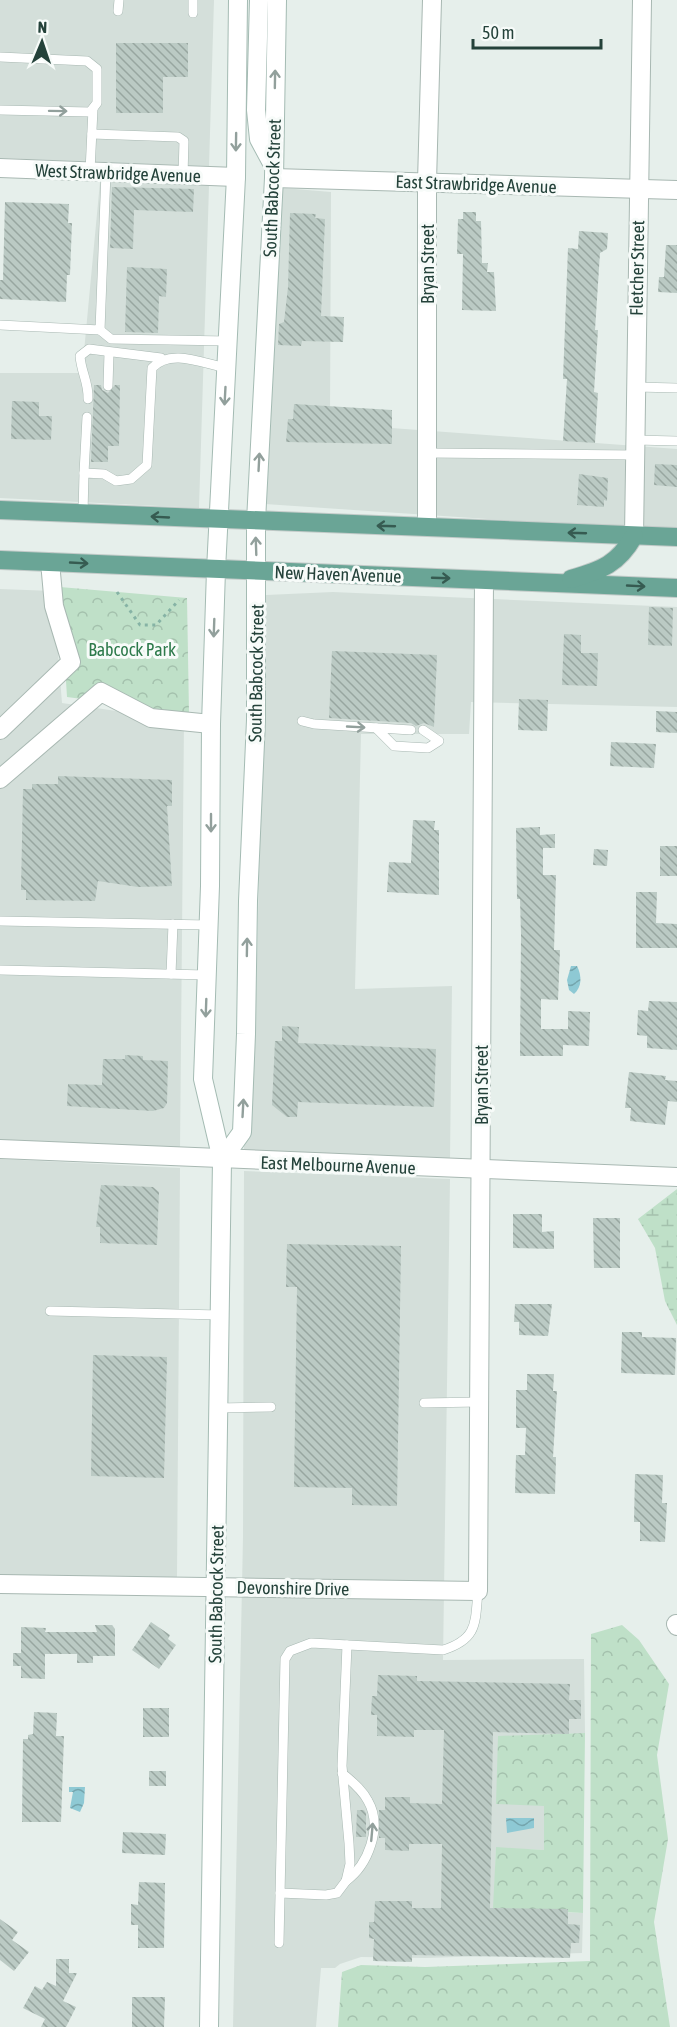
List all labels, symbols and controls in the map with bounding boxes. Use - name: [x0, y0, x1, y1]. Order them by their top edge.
- north arrow: [12, 12, 72, 72]
- scale bar: [473, 12, 600, 50]
- text: N: [37, 18, 48, 36]
- text: 50 m: [482, 22, 514, 43]
- one-way arrow: [270, 69, 281, 89]
- one-way arrow: [48, 105, 68, 117]
- street label: South Babcock Street: [259, 119, 285, 257]
- one-way arrow: [230, 132, 242, 152]
- street label: West Strawbridge Avenue: [35, 160, 201, 186]
- street label: East Strawbridge Avenue: [395, 171, 557, 197]
- street label: Fletcher Street: [626, 220, 648, 316]
- street label: Bryan Street: [417, 224, 438, 304]
- one-way arrow: [219, 385, 230, 405]
- one-way arrow: [253, 453, 264, 473]
- one-way arrow: [150, 512, 170, 523]
- one-way arrow: [377, 520, 397, 531]
- one-way arrow: [567, 528, 587, 539]
- one-way arrow: [251, 537, 262, 557]
- one-way arrow: [69, 558, 89, 569]
- street label: New Haven Avenue: [274, 561, 402, 587]
- one-way arrow: [431, 573, 451, 584]
- one-way arrow: [626, 581, 646, 592]
- street label: South Babcock Street: [244, 604, 268, 742]
- one-way arrow: [208, 618, 220, 638]
- park label: Babcock Park: [88, 639, 176, 660]
- one-way arrow: [346, 721, 366, 732]
- one-way arrow: [205, 813, 217, 833]
- one-way arrow: [241, 937, 253, 957]
- one-way arrow: [200, 997, 211, 1017]
- street label: Bryan Street: [471, 1045, 492, 1125]
- one-way arrow: [237, 1098, 248, 1118]
- street label: East Melbourne Avenue: [260, 1152, 416, 1178]
- street label: South Babcock Street: [204, 1525, 228, 1663]
- street label: Devonshire Drive: [237, 1577, 349, 1599]
- one-way arrow: [367, 1823, 378, 1843]

